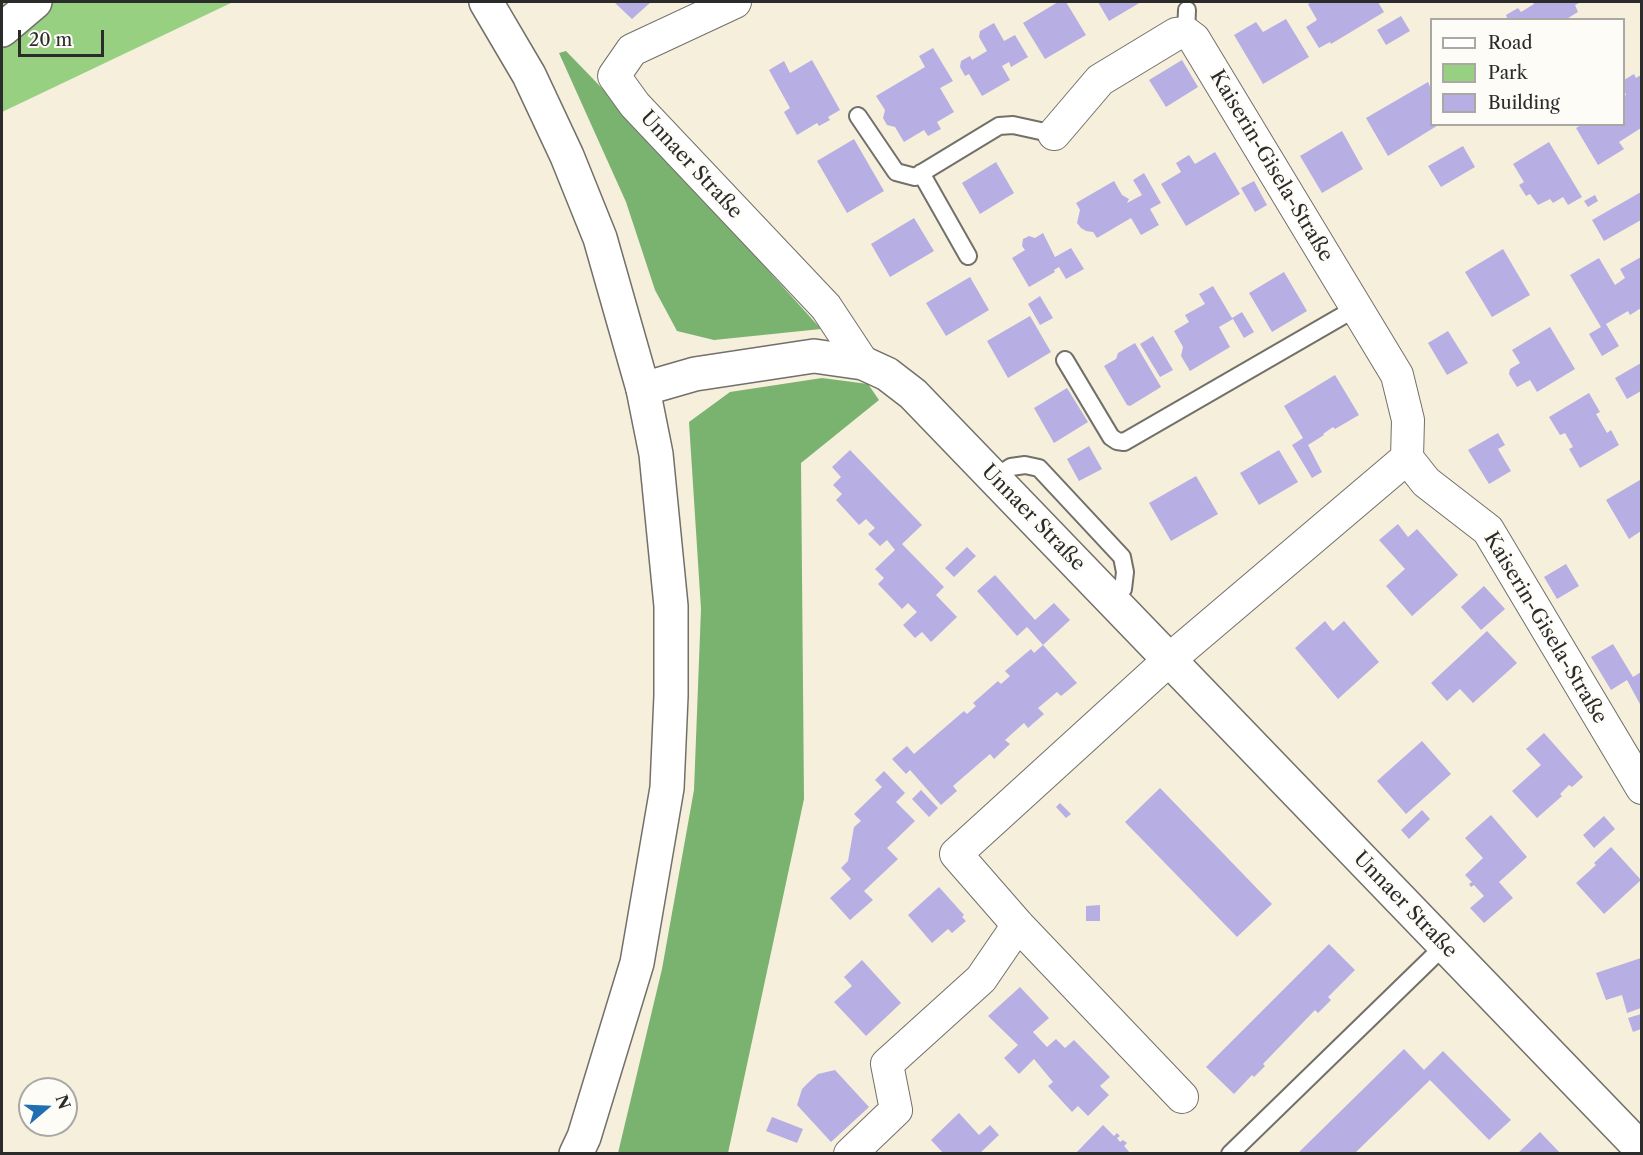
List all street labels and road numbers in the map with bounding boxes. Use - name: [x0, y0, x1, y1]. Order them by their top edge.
- street label: Kaiserin-Gisela-Straße: [1204, 66, 1338, 266]
- street label: Unnaer Straße: [635, 106, 747, 224]
- street label: Unnaer Straße: [976, 460, 1090, 576]
- street label: Kaiserin-Gisela-Straße: [1478, 528, 1612, 728]
- street label: Unnaer Straße: [1348, 847, 1462, 963]

